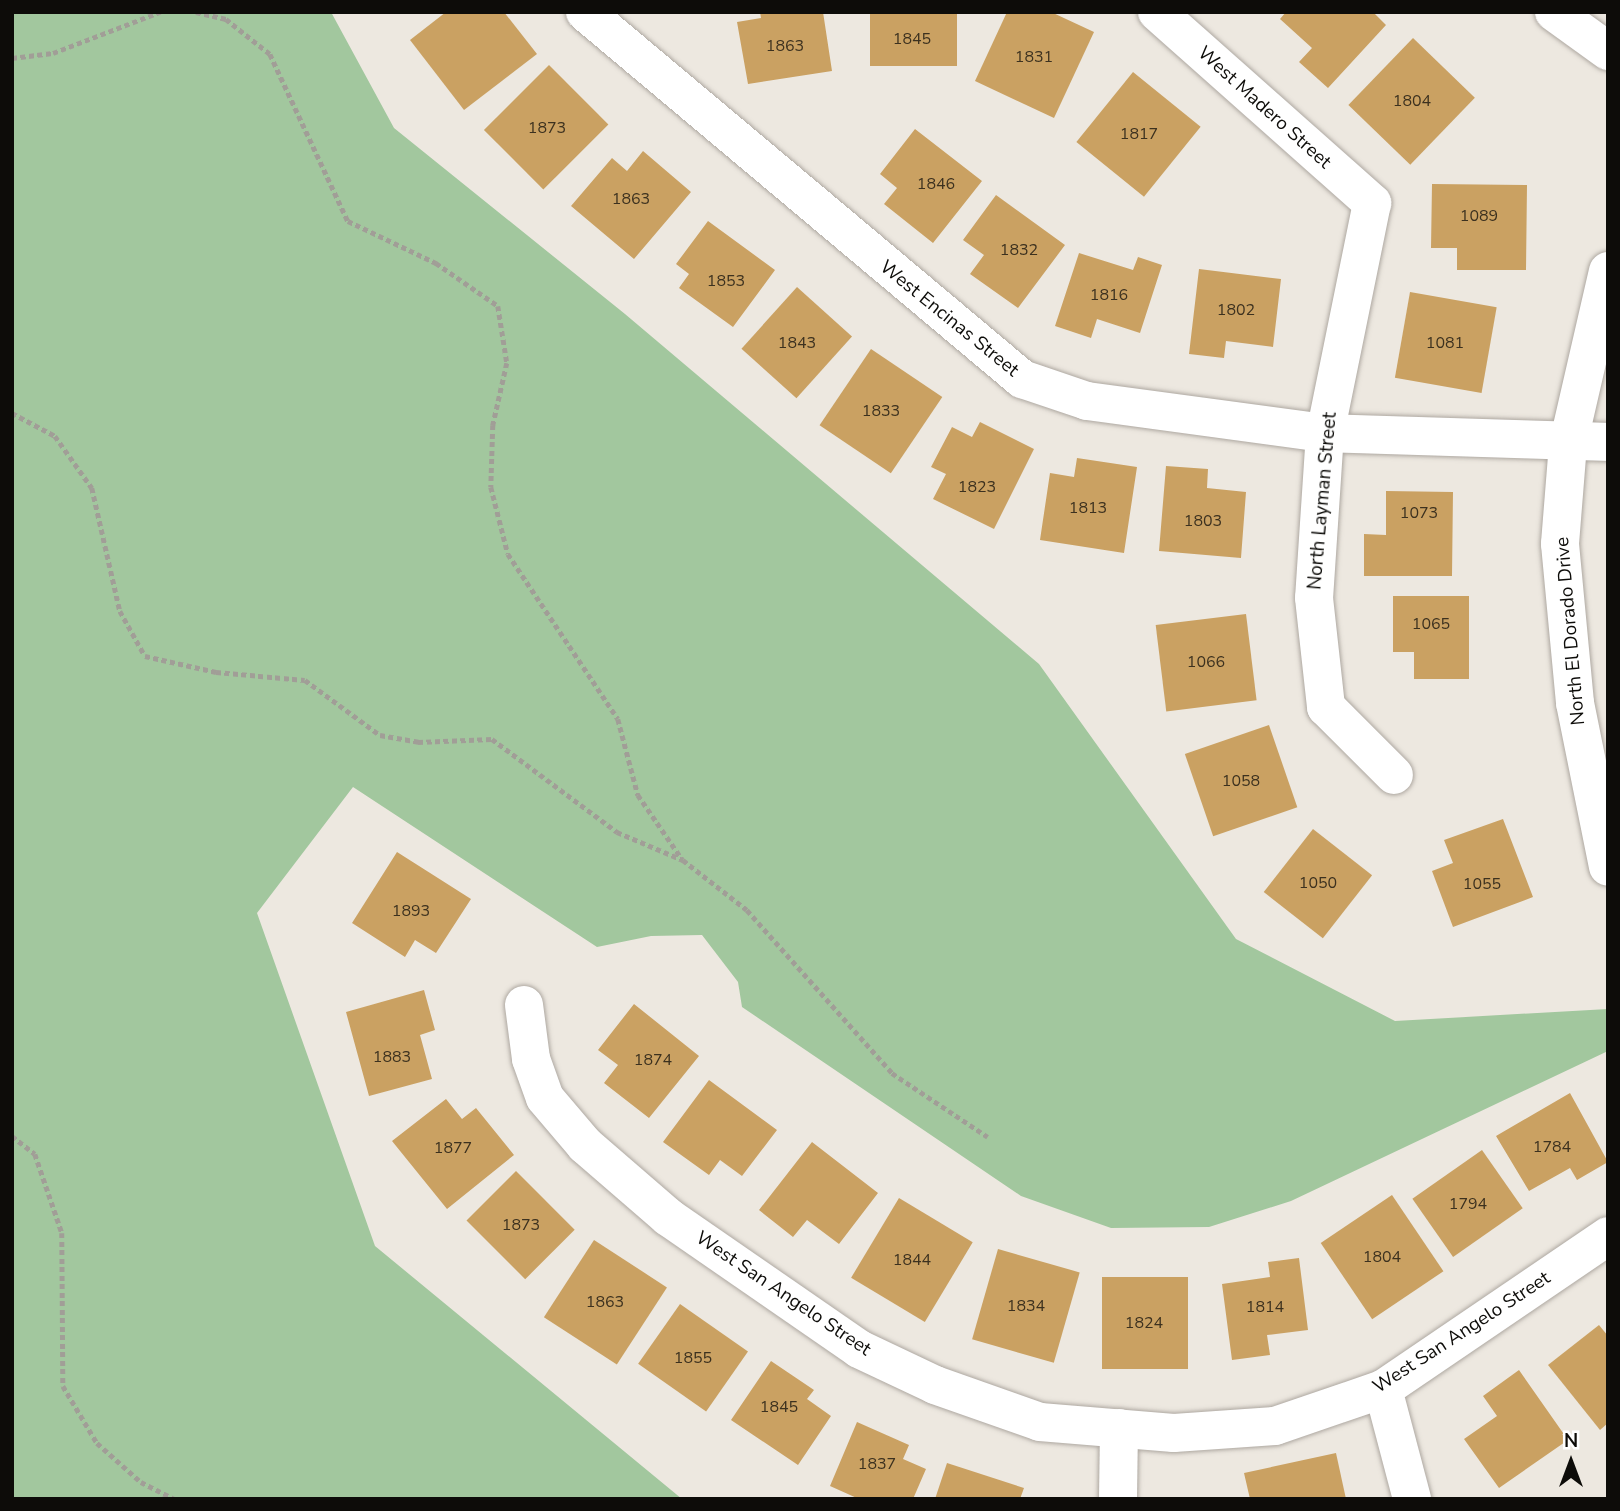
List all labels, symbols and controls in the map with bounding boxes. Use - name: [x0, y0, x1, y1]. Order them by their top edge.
- house number: 1845: [893, 29, 931, 49]
- house number: 1863: [766, 36, 804, 56]
- street label: West Madero Street: [1192, 42, 1336, 174]
- house number: 1831: [1015, 47, 1053, 67]
- house number: 1804: [1393, 91, 1431, 111]
- house number: 1873: [528, 118, 566, 138]
- house number: 1817: [1120, 124, 1158, 144]
- house number: 1846: [917, 174, 955, 194]
- house number: 1863: [612, 189, 650, 209]
- house number: 1089: [1460, 206, 1498, 226]
- house number: 1832: [1000, 240, 1038, 260]
- street label: West Encinas Street: [875, 256, 1023, 382]
- house number: 1853: [707, 271, 745, 291]
- house number: 1816: [1090, 285, 1128, 305]
- house number: 1802: [1217, 300, 1255, 320]
- house number: 1843: [778, 333, 816, 353]
- house number: 1081: [1426, 333, 1464, 353]
- house number: 1833: [862, 401, 900, 421]
- street label: North Layman Street: [1304, 411, 1342, 591]
- house number: 1823: [958, 477, 996, 497]
- house number: 1813: [1069, 498, 1107, 518]
- house number: 1073: [1400, 503, 1438, 523]
- house number: 1803: [1184, 511, 1222, 531]
- street label: North El Dorado Drive: [1551, 536, 1591, 726]
- house number: 1065: [1412, 614, 1450, 634]
- house number: 1066: [1187, 652, 1225, 672]
- house number: 1058: [1222, 771, 1260, 791]
- house number: 1050: [1299, 873, 1337, 893]
- house number: 1055: [1463, 874, 1501, 894]
- house number: 1893: [392, 901, 430, 921]
- house number: 1883: [373, 1047, 411, 1067]
- house number: 1874: [634, 1050, 672, 1070]
- house number: 1784: [1533, 1137, 1571, 1157]
- house number: 1877: [434, 1138, 472, 1158]
- house number: 1794: [1449, 1194, 1487, 1214]
- house number: 1873: [502, 1215, 540, 1235]
- street label: West San Angelo Street: [691, 1227, 875, 1361]
- house number: 1804: [1363, 1247, 1401, 1267]
- house number: 1844: [893, 1250, 931, 1270]
- street label: West San Angelo Street: [1369, 1267, 1555, 1399]
- house number: 1863: [586, 1292, 624, 1312]
- house number: 1834: [1007, 1296, 1045, 1316]
- house number: 1814: [1246, 1297, 1284, 1317]
- house number: 1824: [1125, 1313, 1163, 1333]
- house number: 1855: [674, 1348, 712, 1368]
- house number: 1845: [760, 1397, 798, 1417]
- north arrow: [1536, 1427, 1606, 1497]
- text: N: [1564, 1428, 1578, 1454]
- house number: 1837: [858, 1454, 896, 1474]

